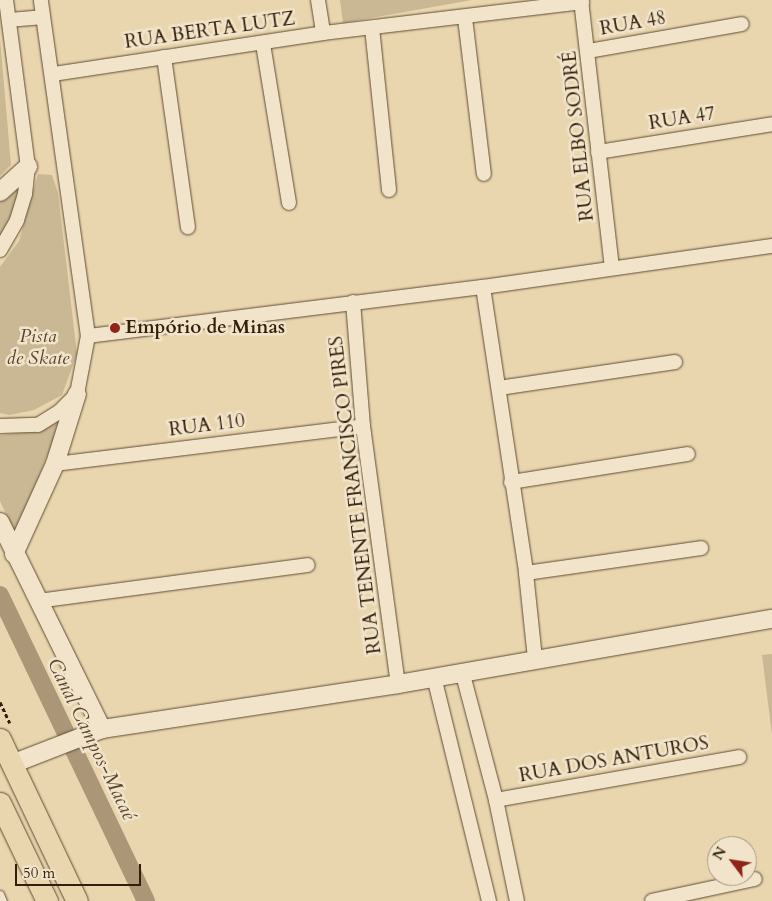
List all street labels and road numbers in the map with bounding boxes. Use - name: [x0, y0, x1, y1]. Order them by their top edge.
- street label: RUA 48: [598, 7, 668, 41]
- street label: RUA BERTA LUTZ: [123, 8, 297, 54]
- street label: RUA ELBO SODRÉ: [559, 50, 599, 222]
- street label: RUA 47: [647, 103, 717, 135]
- street label: RUA TENENTE FRANCISCO PIRES: [325, 335, 387, 655]
- street label: RUA 110: [168, 410, 246, 442]
- street label: RUA DOS ANTUROS: [517, 732, 711, 788]

